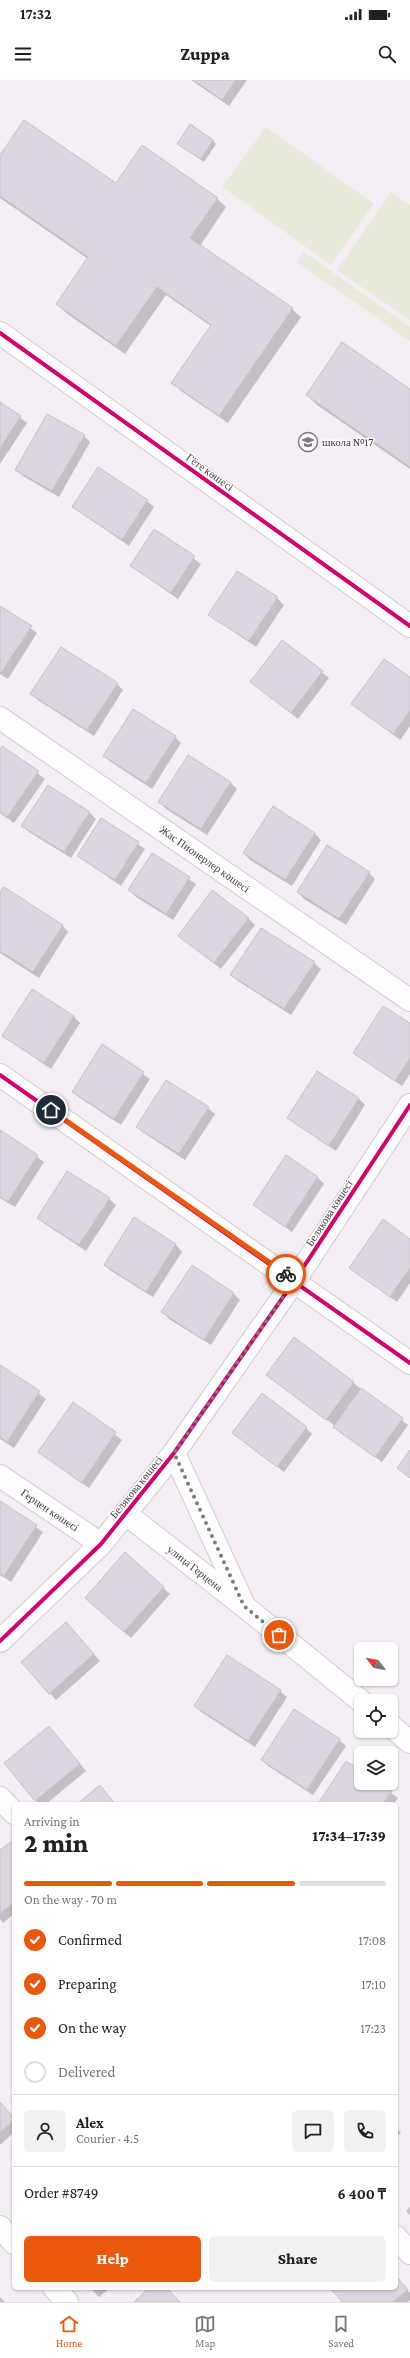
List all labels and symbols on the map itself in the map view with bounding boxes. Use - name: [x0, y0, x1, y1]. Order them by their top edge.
- school or university icon: школа №17: [297, 431, 319, 453]
- place label: школа №17: [322, 436, 373, 448]
- street label: Гёте көшесі: [184, 451, 236, 493]
- street label: Жас Пионерлер көшесі: [158, 823, 252, 895]
- pin: [34, 1093, 68, 1127]
- street label: Белякова көшесі: [303, 1178, 355, 1248]
- courier: [266, 1254, 306, 1294]
- street label: Белякова көшесі: [107, 1454, 165, 1520]
- street label: Герцен көшесі: [19, 1486, 81, 1534]
- street label: улица Герцена: [165, 1543, 225, 1593]
- pin: [262, 1618, 296, 1652]
- north arrow: [354, 1642, 398, 1686]

